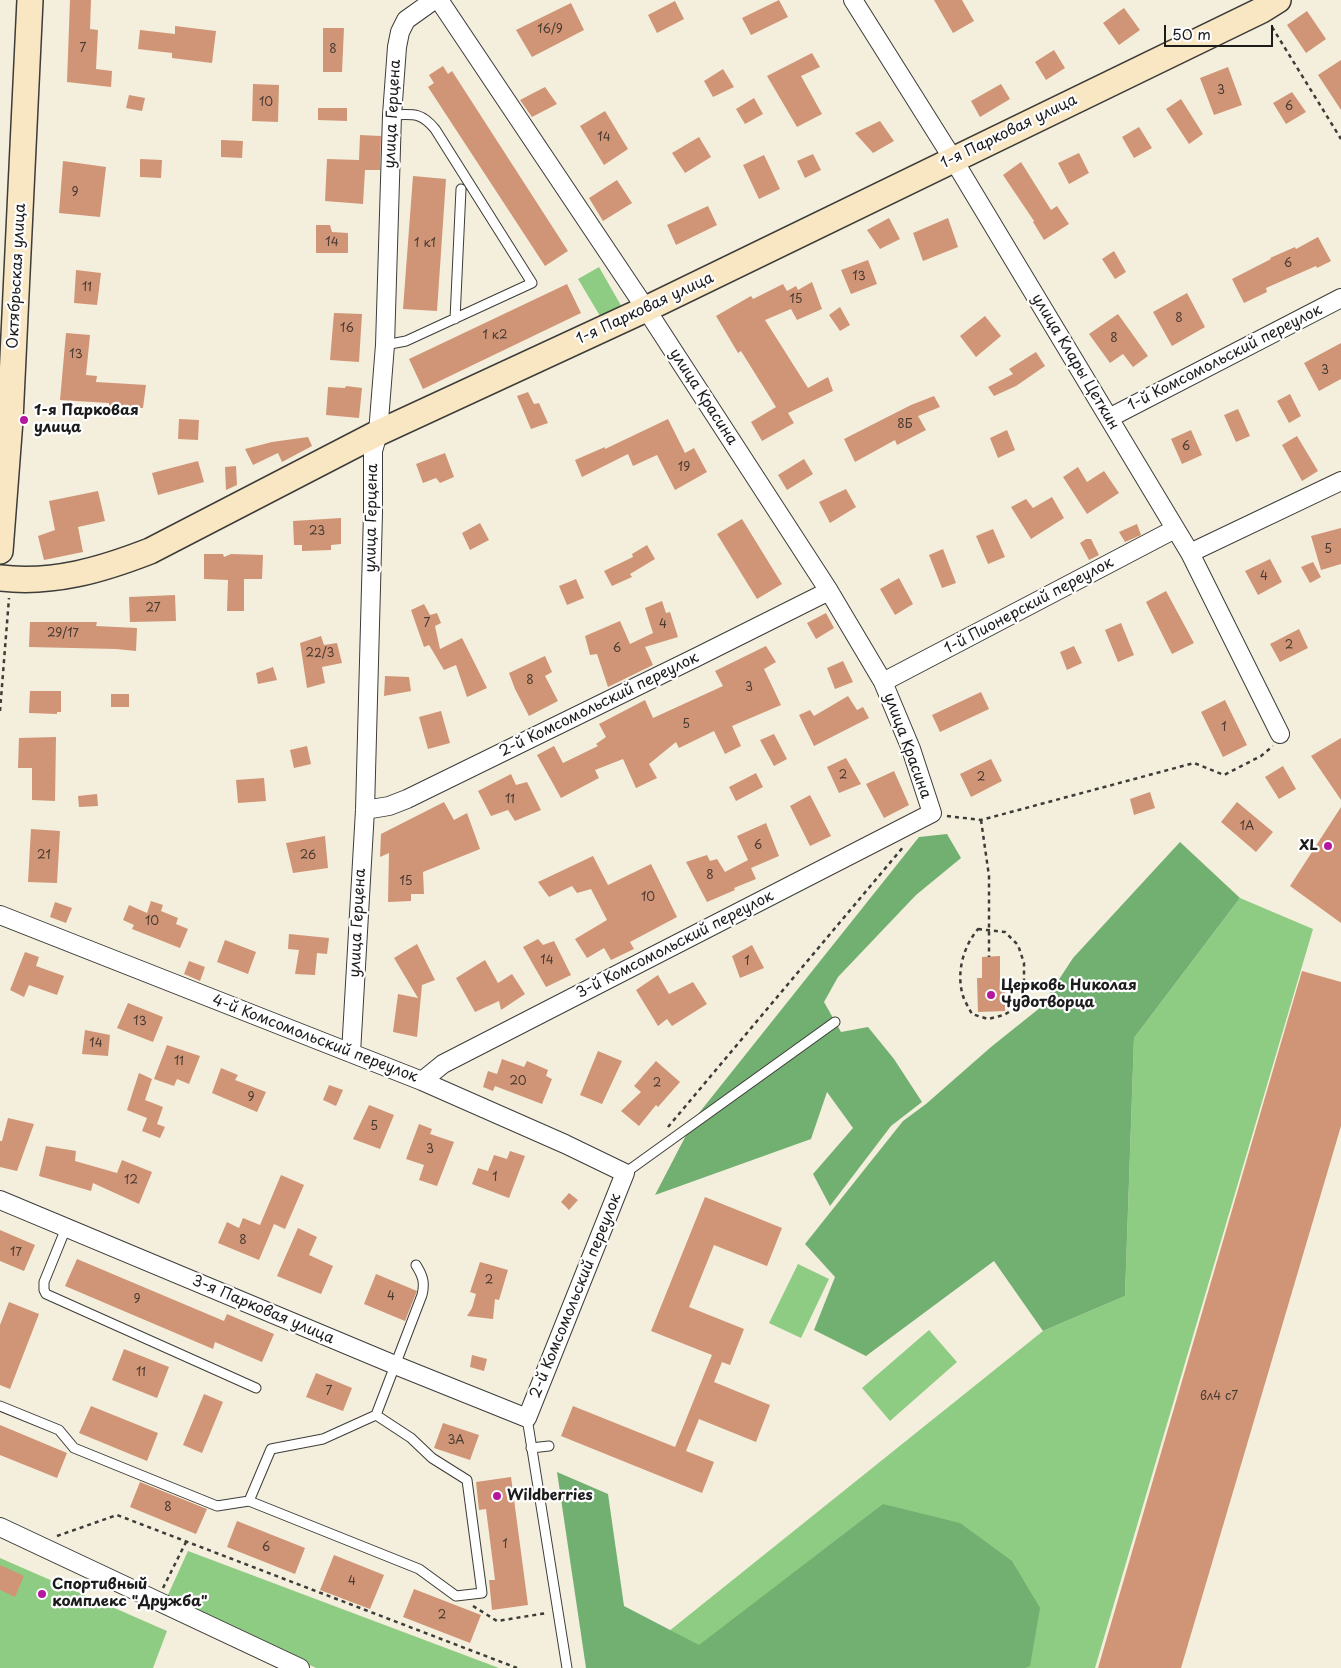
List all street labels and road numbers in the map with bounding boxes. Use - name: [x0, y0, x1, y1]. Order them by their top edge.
- street label: улица Герцена: [381, 59, 405, 169]
- street label: 1-я Парковая улица: [938, 91, 1080, 173]
- street label: Октябрьская улица: [4, 203, 30, 349]
- street label: 1-я Парковая улица: [573, 269, 717, 349]
- street label: улица Клары Цеткин: [1027, 291, 1123, 433]
- street label: 1-й Комсомольский переулок: [1125, 301, 1325, 415]
- street label: улица Красина: [665, 345, 741, 449]
- street label: улица Герцена: [362, 463, 382, 573]
- street label: 1-й Пионерский переулок: [941, 554, 1117, 658]
- street label: 2-й Комсомольский переулок: [496, 649, 702, 761]
- street label: улица Красина: [880, 691, 934, 801]
- street label: улица Герцена: [346, 868, 370, 978]
- street label: 3-й Комсомольский переулок: [573, 887, 777, 1003]
- street label: 4-й Комсомольский переулок: [210, 991, 420, 1087]
- street label: 2-й Комсомольский переулок: [527, 1191, 625, 1401]
- street label: 3-я Парковая улица: [189, 1272, 337, 1348]

